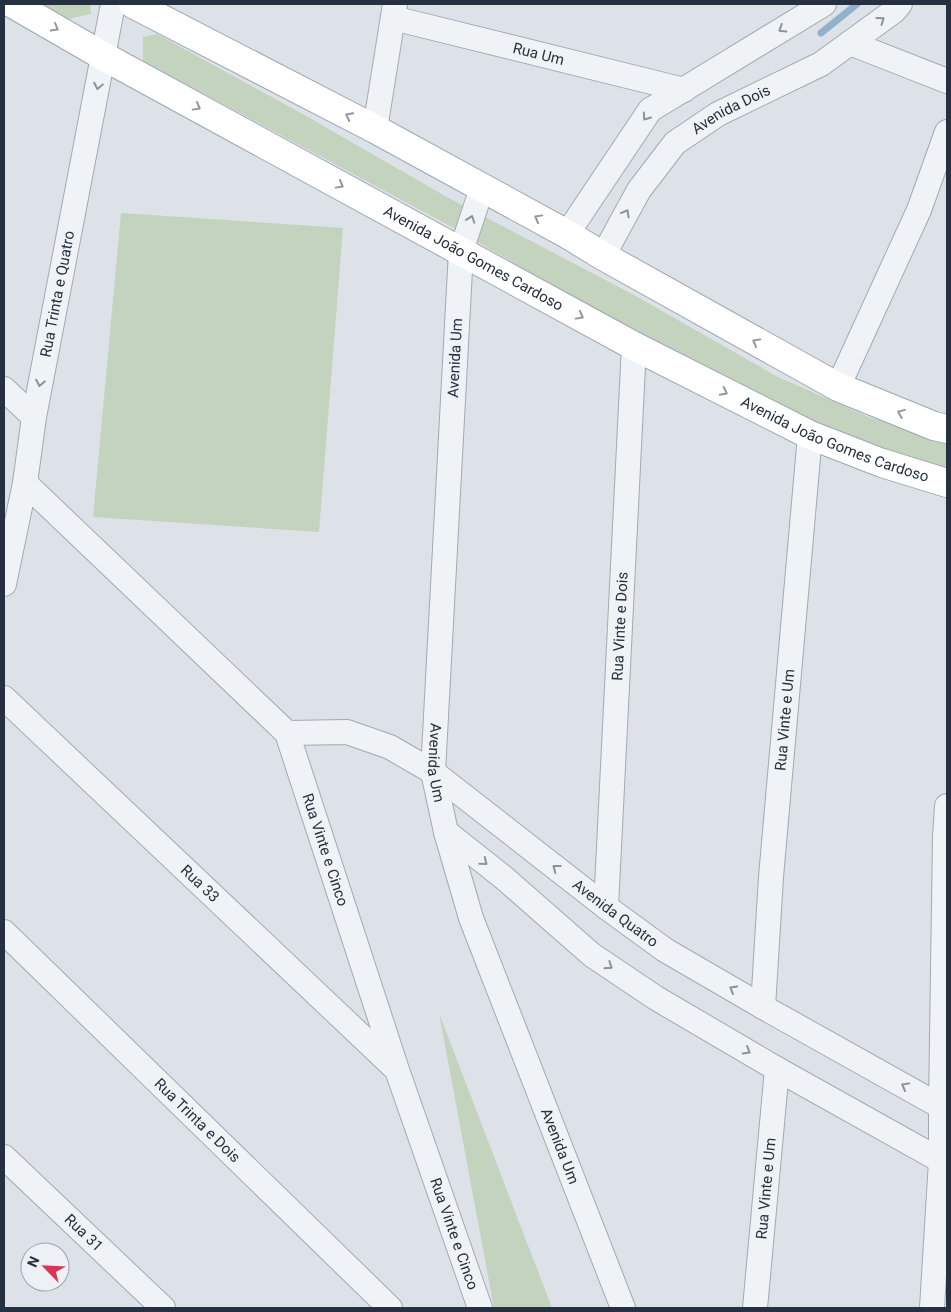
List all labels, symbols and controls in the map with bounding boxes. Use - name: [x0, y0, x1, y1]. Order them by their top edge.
- one-way arrow: [875, 18, 884, 26]
- one-way arrow: [50, 22, 59, 32]
- one-way arrow: [779, 23, 788, 33]
- street label: Rua Um: [511, 39, 566, 69]
- street label: Avenida Dois: [688, 81, 773, 138]
- one-way arrow: [93, 82, 103, 91]
- one-way arrow: [192, 101, 201, 111]
- one-way arrow: [643, 111, 652, 121]
- one-way arrow: [345, 112, 354, 122]
- one-way arrow: [335, 179, 344, 189]
- street label: Avenida João Gomes Cardoso: [381, 202, 566, 315]
- one-way arrow: [620, 210, 630, 219]
- one-way arrow: [535, 215, 544, 225]
- one-way arrow: [466, 216, 476, 224]
- street label: Rua Trinta e Quatro: [37, 229, 78, 359]
- one-way arrow: [575, 310, 584, 320]
- street label: Avenida Um: [444, 318, 466, 398]
- one-way arrow: [752, 338, 761, 348]
- one-way arrow: [36, 379, 46, 388]
- one-way arrow: [719, 386, 728, 396]
- street label: Avenida João Gomes Cardoso: [738, 393, 931, 486]
- one-way arrow: [898, 409, 906, 419]
- street label: Rua Vinte e Dois: [608, 571, 632, 681]
- street label: Rua Vinte e Um: [771, 668, 798, 772]
- street label: Avenida Um: [423, 723, 448, 804]
- street label: Rua Vinte e Cinco: [298, 791, 352, 908]
- one-way arrow: [478, 857, 487, 865]
- street label: Rua 33: [177, 861, 223, 906]
- one-way arrow: [552, 864, 561, 873]
- street label: Avenida Quatro: [569, 875, 662, 951]
- one-way arrow: [603, 960, 613, 969]
- one-way arrow: [729, 985, 738, 995]
- one-way arrow: [742, 1045, 751, 1055]
- street label: Rua Trinta e Dois: [151, 1075, 244, 1166]
- one-way arrow: [901, 1082, 910, 1092]
- street label: Avenida Um: [537, 1106, 583, 1187]
- street label: Rua Vinte e Um: [752, 1137, 780, 1240]
- street label: Rua Vinte e Cinco: [426, 1175, 482, 1292]
- street label: Rua 31: [61, 1210, 107, 1255]
- north arrow: [20, 1242, 70, 1292]
- text: N: [24, 1254, 42, 1269]

